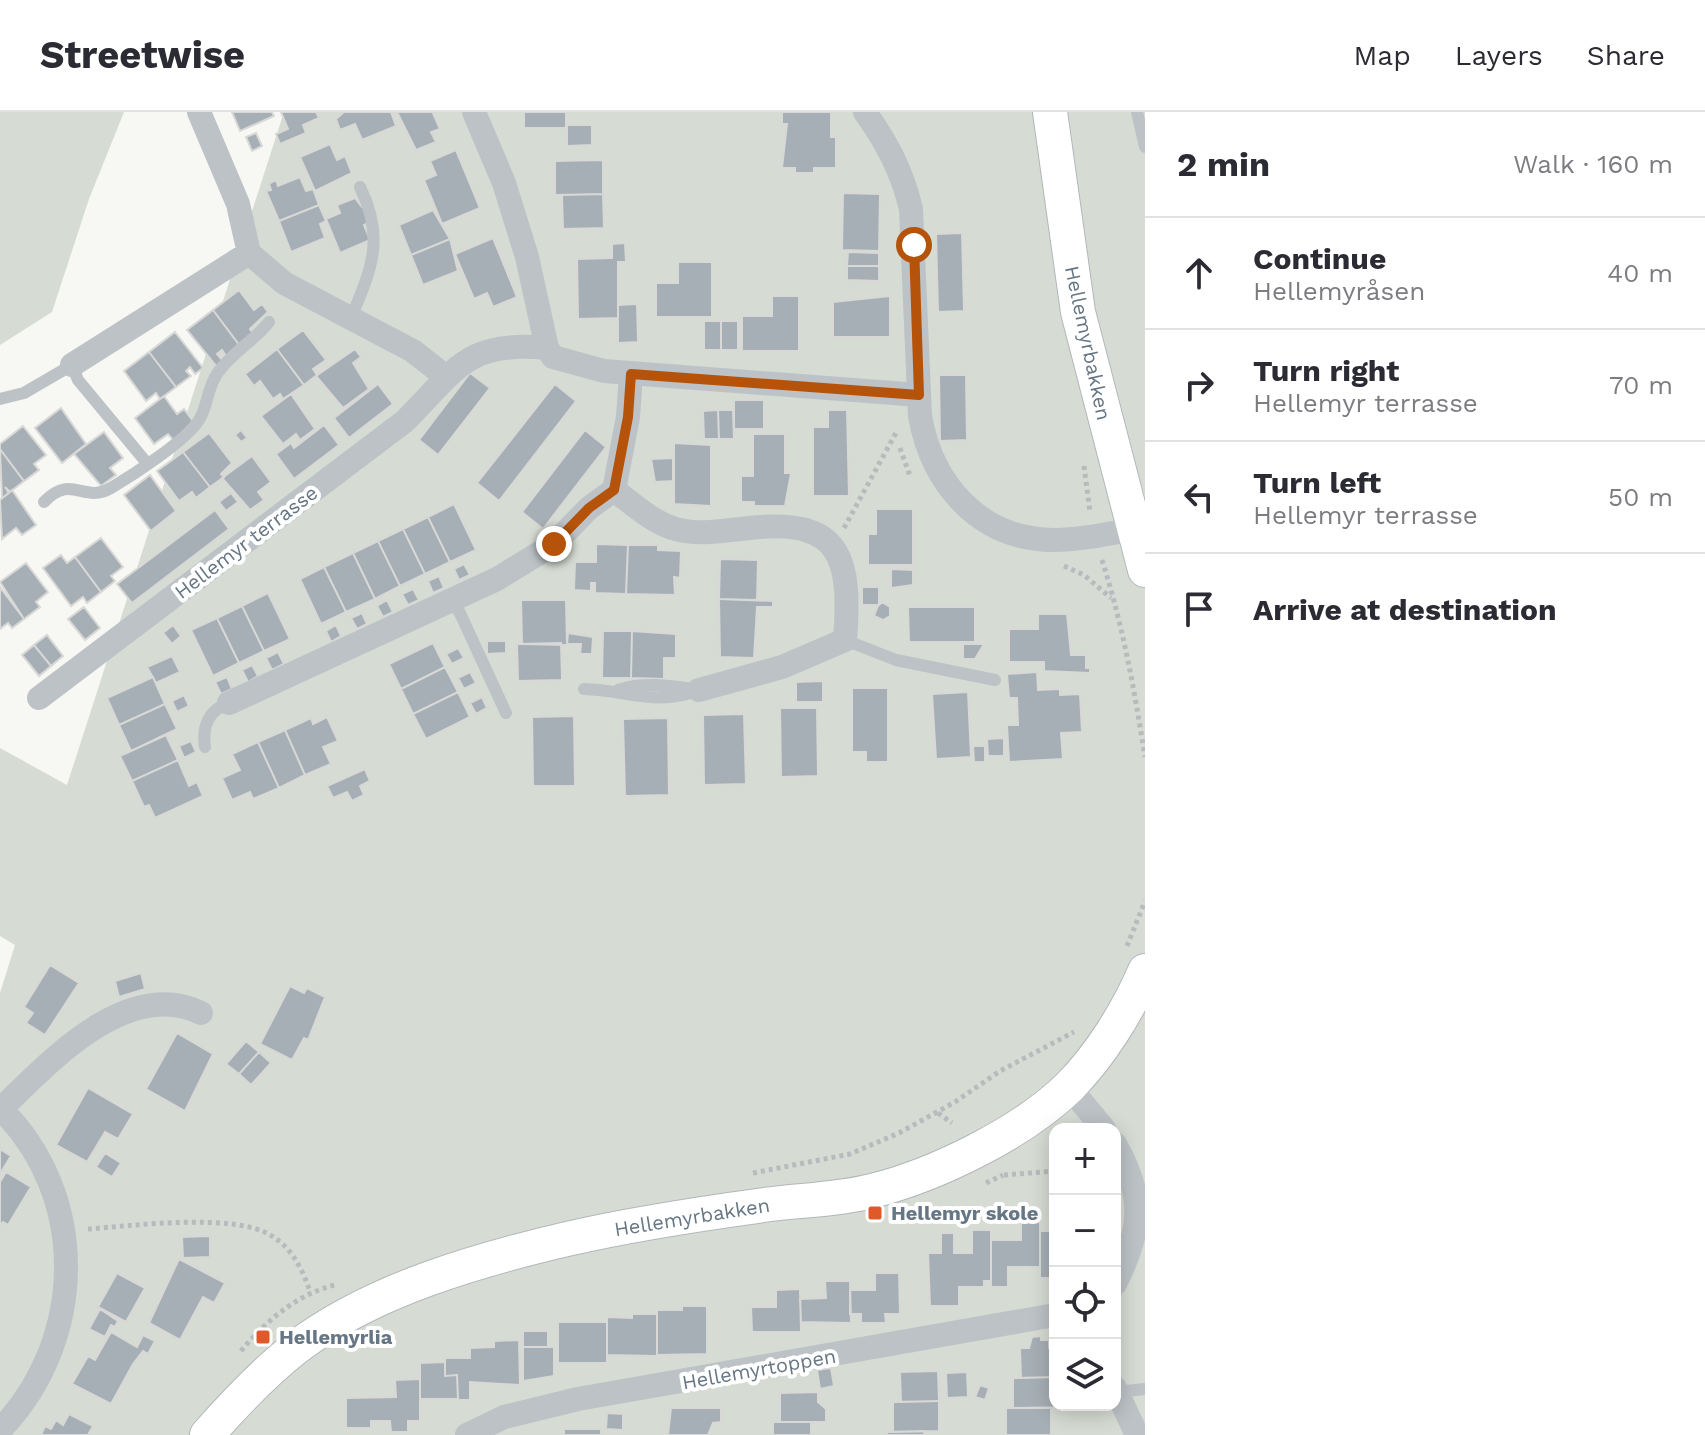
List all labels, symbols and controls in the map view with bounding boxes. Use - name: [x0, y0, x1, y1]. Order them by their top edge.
- text: Streetwise: [40, 33, 245, 77]
- text: Map: [1354, 39, 1411, 72]
- text: Layers: [1455, 39, 1543, 72]
- text: Share: [1587, 39, 1665, 72]
- text: 2 min: [1177, 144, 1270, 184]
- text: Walk · 160 m: [1513, 149, 1673, 179]
- route start: [896, 227, 932, 263]
- text: Continue: [1253, 241, 1386, 276]
- icon: ahead: [1177, 251, 1221, 295]
- text: 40 m: [1607, 258, 1673, 288]
- street label: Hellemyrbakken: [1060, 264, 1116, 422]
- text: Hellemyråsen: [1253, 276, 1425, 306]
- text: Turn right: [1253, 353, 1399, 388]
- icon: right: [1177, 363, 1221, 407]
- text: 70 m: [1609, 370, 1673, 400]
- text: Hellemyr terrasse: [1253, 388, 1478, 418]
- text: Turn left: [1253, 465, 1381, 500]
- icon: left: [1177, 475, 1221, 519]
- street label: Hellemyr terrasse: [170, 480, 322, 604]
- text: 50 m: [1608, 482, 1673, 512]
- text: Hellemyr terrasse: [1253, 500, 1478, 530]
- route end: [536, 526, 572, 562]
- icon: arrive: [1177, 587, 1221, 631]
- text: Arrive at destination: [1253, 592, 1557, 627]
- map controls: [1049, 1123, 1121, 1411]
- button: +: [1049, 1123, 1121, 1195]
- street label: Hellemyrbakken: [612, 1193, 772, 1241]
- button: −: [1049, 1195, 1121, 1267]
- place label: Hellemyr skole: [891, 1201, 1038, 1225]
- marker: Hellemyr skole: [866, 1204, 884, 1222]
- button: locate: [1049, 1267, 1121, 1339]
- place label: Hellemyrlia: [279, 1325, 393, 1349]
- marker: Hellemyrlia: [254, 1328, 272, 1346]
- button: layers: [1049, 1339, 1121, 1411]
- street label: Hellemyrtoppen: [680, 1344, 838, 1394]

